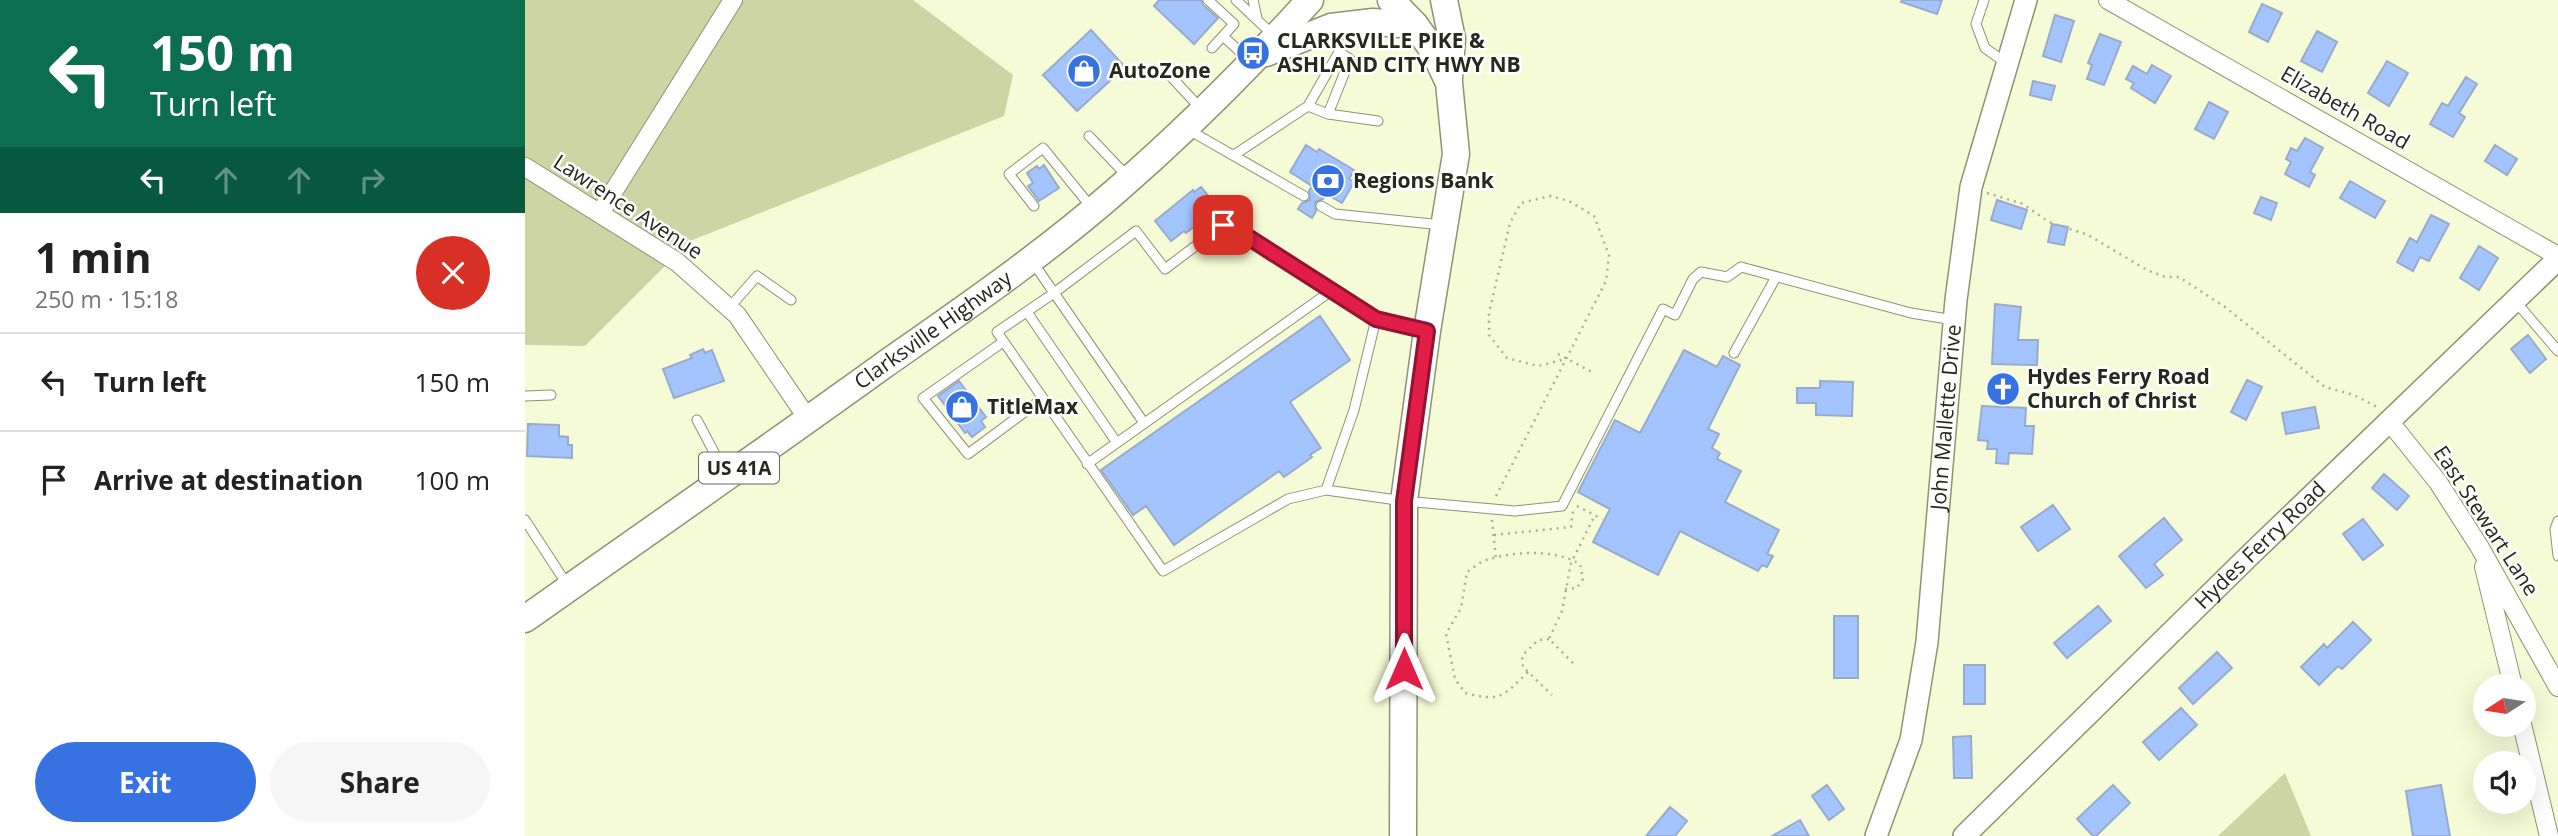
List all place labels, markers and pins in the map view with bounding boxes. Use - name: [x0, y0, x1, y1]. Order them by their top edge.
- place label: CLARKSVILLE PIKE & ASHLAND CITY HWY NB: [1277, 26, 1521, 78]
- bus stop icon: CLARKSVILLE PIKE & ASHLAND CITY HWY NB: [1234, 34, 1272, 72]
- shop icon: AutoZone: [1065, 52, 1103, 90]
- place label: AutoZone: [1109, 56, 1211, 84]
- bank icon: Regions Bank: [1309, 162, 1347, 200]
- place label: Regions Bank: [1353, 166, 1495, 194]
- pin: [1193, 195, 1253, 255]
- place label: Hydes Ferry Road Church of Christ: [2027, 362, 2210, 414]
- church icon: Hydes Ferry Road Church of Christ: [1984, 370, 2022, 408]
- shop icon: TitleMax: [943, 388, 981, 426]
- place label: TitleMax: [987, 392, 1079, 420]

